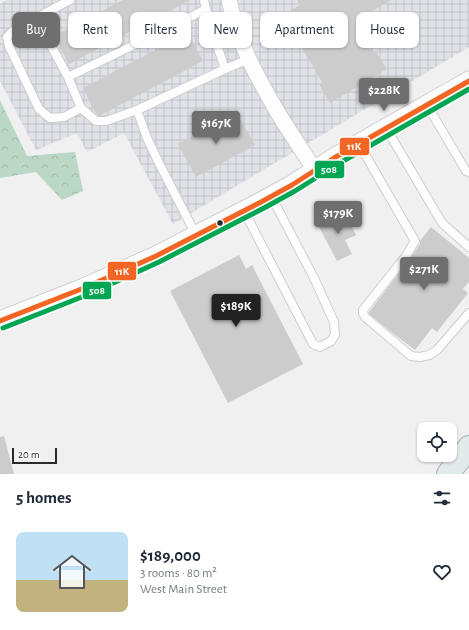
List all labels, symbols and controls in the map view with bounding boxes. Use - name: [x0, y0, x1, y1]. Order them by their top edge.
- chip: Buy: [12, 12, 60, 48]
- chip: Rent: [68, 12, 122, 48]
- chip: Filters: [130, 12, 191, 48]
- chip: New: [199, 12, 252, 48]
- chip: Apartment: [260, 12, 348, 48]
- chip: House: [356, 12, 419, 48]
- pin: $228K: [356, 78, 412, 112]
- text: $228K: [368, 84, 400, 97]
- pin: $167K: [188, 111, 244, 145]
- text: $167K: [201, 117, 231, 130]
- line badge: 11K: [339, 137, 370, 156]
- text: 11K: [347, 141, 362, 152]
- line badge: 508: [314, 160, 345, 179]
- text: 508: [321, 164, 337, 175]
- pin: $179K: [310, 201, 366, 235]
- text: $179K: [323, 207, 353, 220]
- unlabelled marker: [215, 218, 225, 228]
- pin: $271K: [396, 257, 452, 291]
- line badge: 11K: [107, 261, 137, 281]
- text: $271K: [409, 263, 439, 276]
- text: 11K: [115, 266, 130, 277]
- line badge: 508: [82, 281, 112, 300]
- text: 508: [89, 285, 105, 296]
- pin: $189K: [208, 294, 264, 328]
- text: $189K: [221, 300, 251, 313]
- map controls: [417, 422, 457, 462]
- button: locate: [417, 422, 457, 462]
- scale bar: [12, 446, 57, 465]
- text: 20 m: [18, 449, 39, 460]
- icon: filters: [431, 487, 453, 509]
- text: 5 homes: [16, 489, 72, 506]
- text: $189,000: [140, 547, 201, 564]
- icon: home: [48, 548, 96, 596]
- icon: heart: [431, 561, 453, 583]
- text: 3 rooms · 80 m²: [140, 567, 217, 580]
- text: West Main Street: [140, 583, 227, 596]

